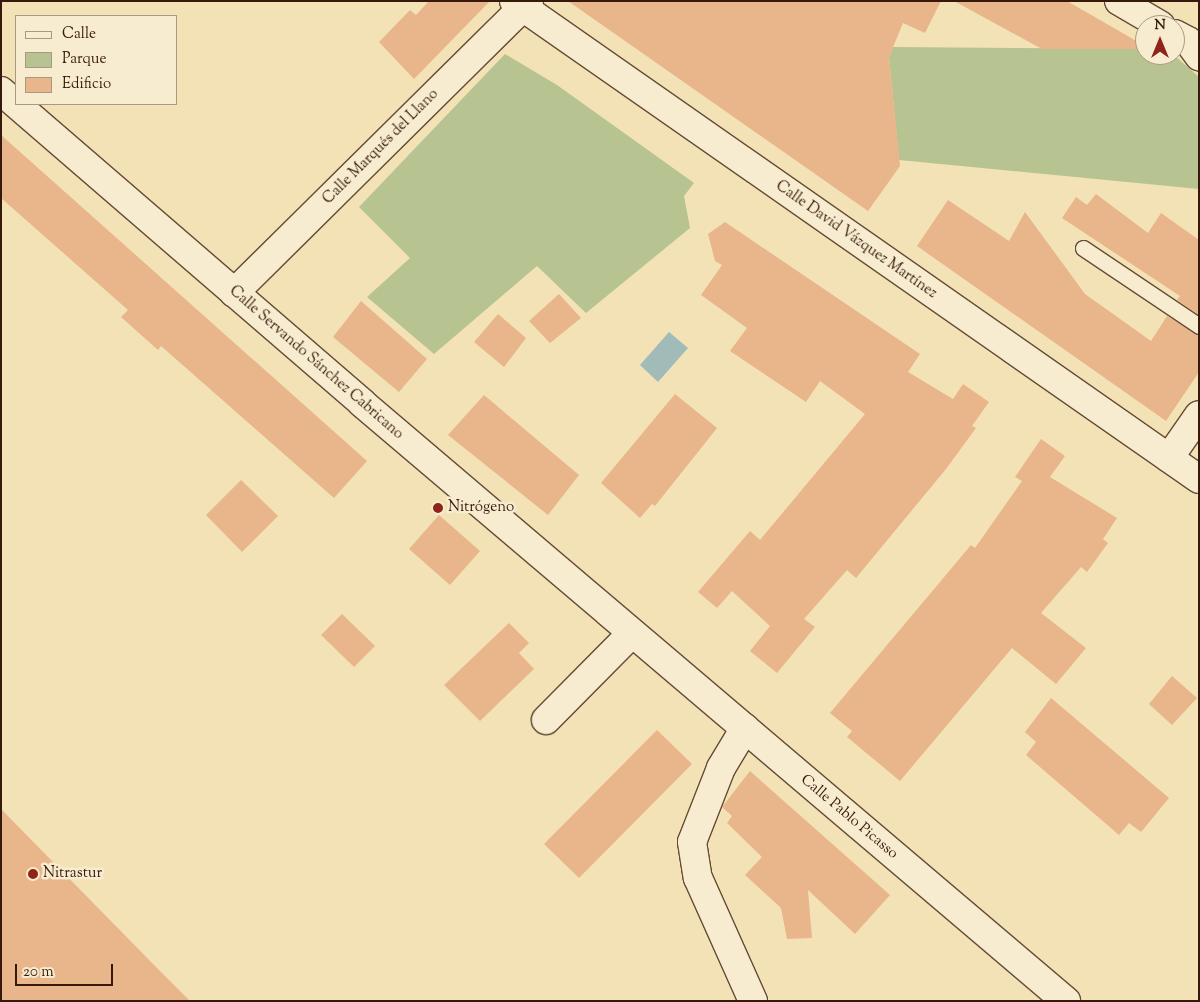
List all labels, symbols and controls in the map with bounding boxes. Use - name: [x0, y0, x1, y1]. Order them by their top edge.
- legend: [15, 15, 178, 105]
- north arrow: [1135, 15, 1185, 65]
- text: N: [1154, 16, 1166, 36]
- text: Calle: [62, 24, 96, 45]
- text: Parque: [62, 49, 106, 70]
- text: Edificio: [62, 74, 111, 95]
- street label: Calle Marqués del Llano: [319, 85, 443, 209]
- street label: Calle David Vázquez Martínez: [772, 177, 940, 303]
- street label: Calle Servando Sánchez Cabricano: [225, 282, 407, 444]
- place label: Nitrógeno: [448, 499, 514, 517]
- marker: Nitrógeno: [432, 502, 444, 514]
- street label: Calle Pablo Picasso: [797, 771, 901, 863]
- place label: Nitrastur: [43, 865, 102, 883]
- marker: Nitrastur: [27, 868, 39, 880]
- scale bar: [18, 954, 115, 986]
- text: 20 m: [23, 962, 54, 983]

